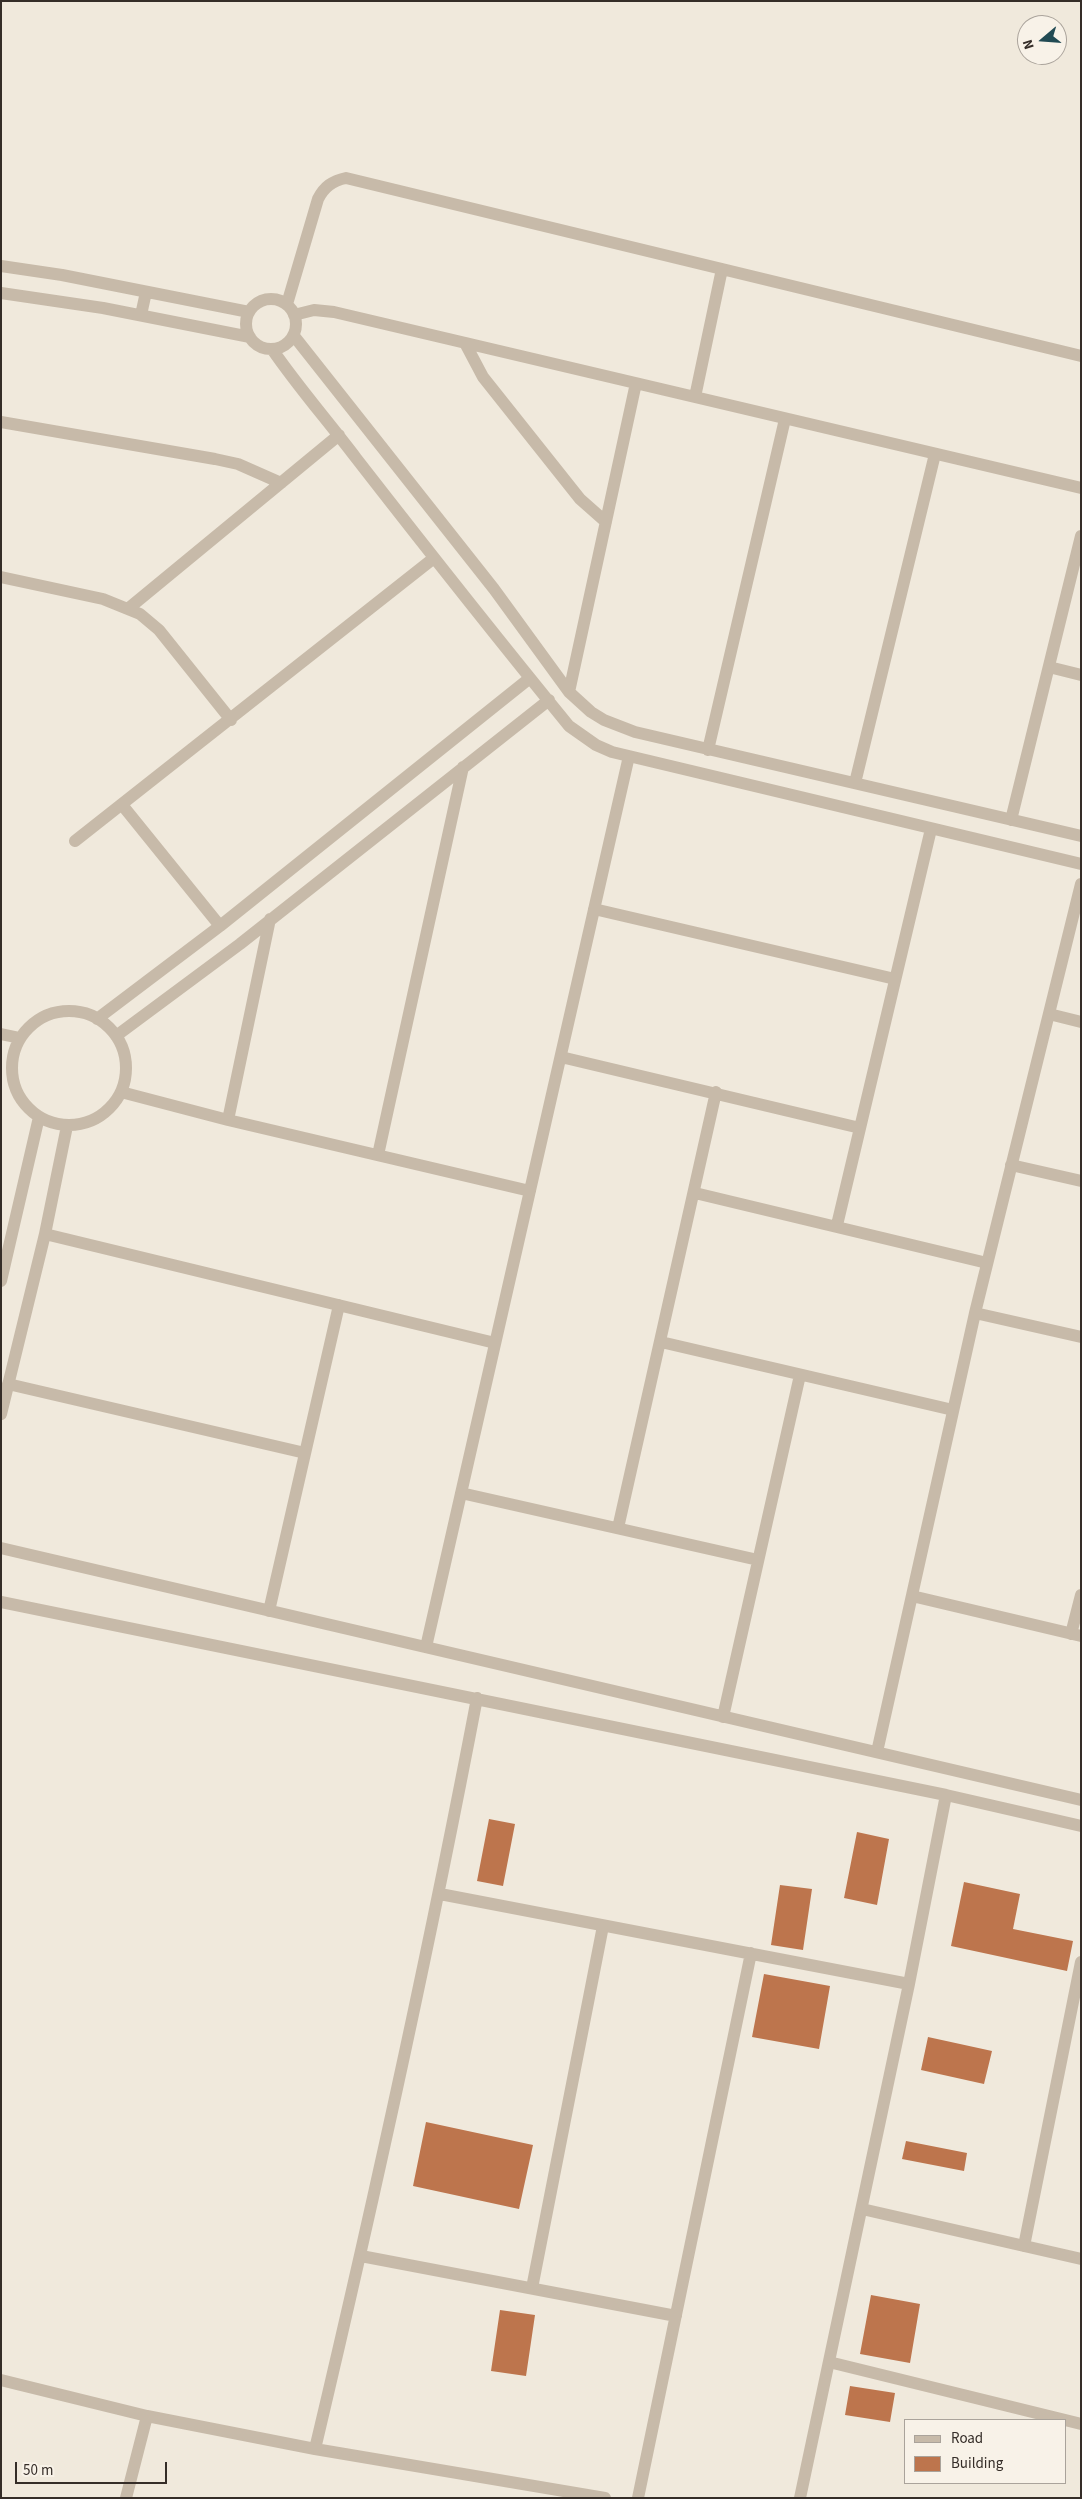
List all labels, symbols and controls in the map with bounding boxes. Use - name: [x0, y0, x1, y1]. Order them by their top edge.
- north arrow: [1017, 15, 1067, 65]
- text: N: [1018, 37, 1040, 52]
- legend: [904, 2419, 1067, 2484]
- text: Road: [951, 2428, 983, 2449]
- scale bar: [18, 2452, 170, 2484]
- text: Building: [951, 2453, 1003, 2474]
- text: 50 m: [23, 2460, 53, 2481]

